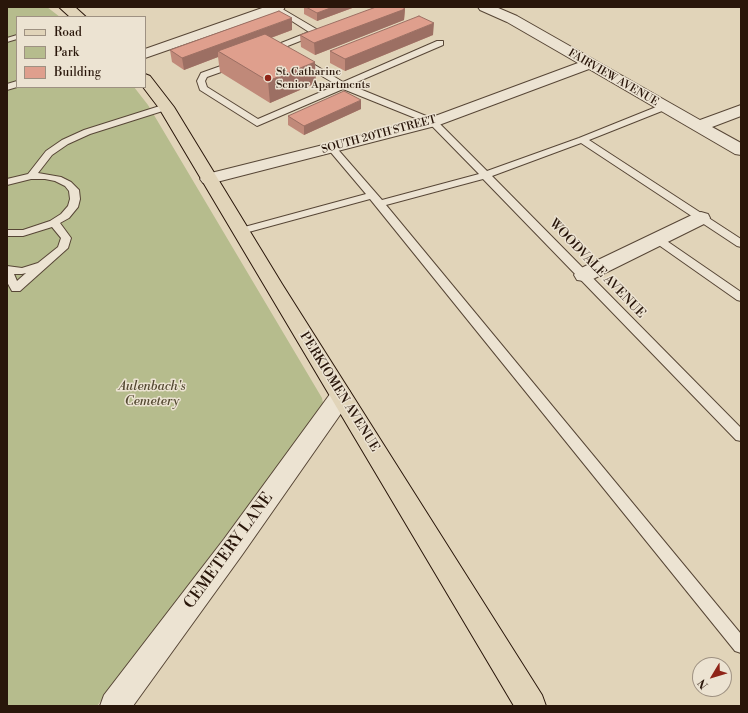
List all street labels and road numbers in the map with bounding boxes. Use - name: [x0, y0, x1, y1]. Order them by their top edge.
- street label: FAIRVIEW AVENUE: [565, 47, 661, 109]
- street label: SOUTH 20TH STREET: [320, 113, 438, 157]
- street label: WOODVALE AVENUE: [546, 216, 648, 322]
- street label: PERKIOMEN AVENUE: [296, 329, 382, 455]
- street label: CEMETERY LANE: [180, 489, 278, 613]

